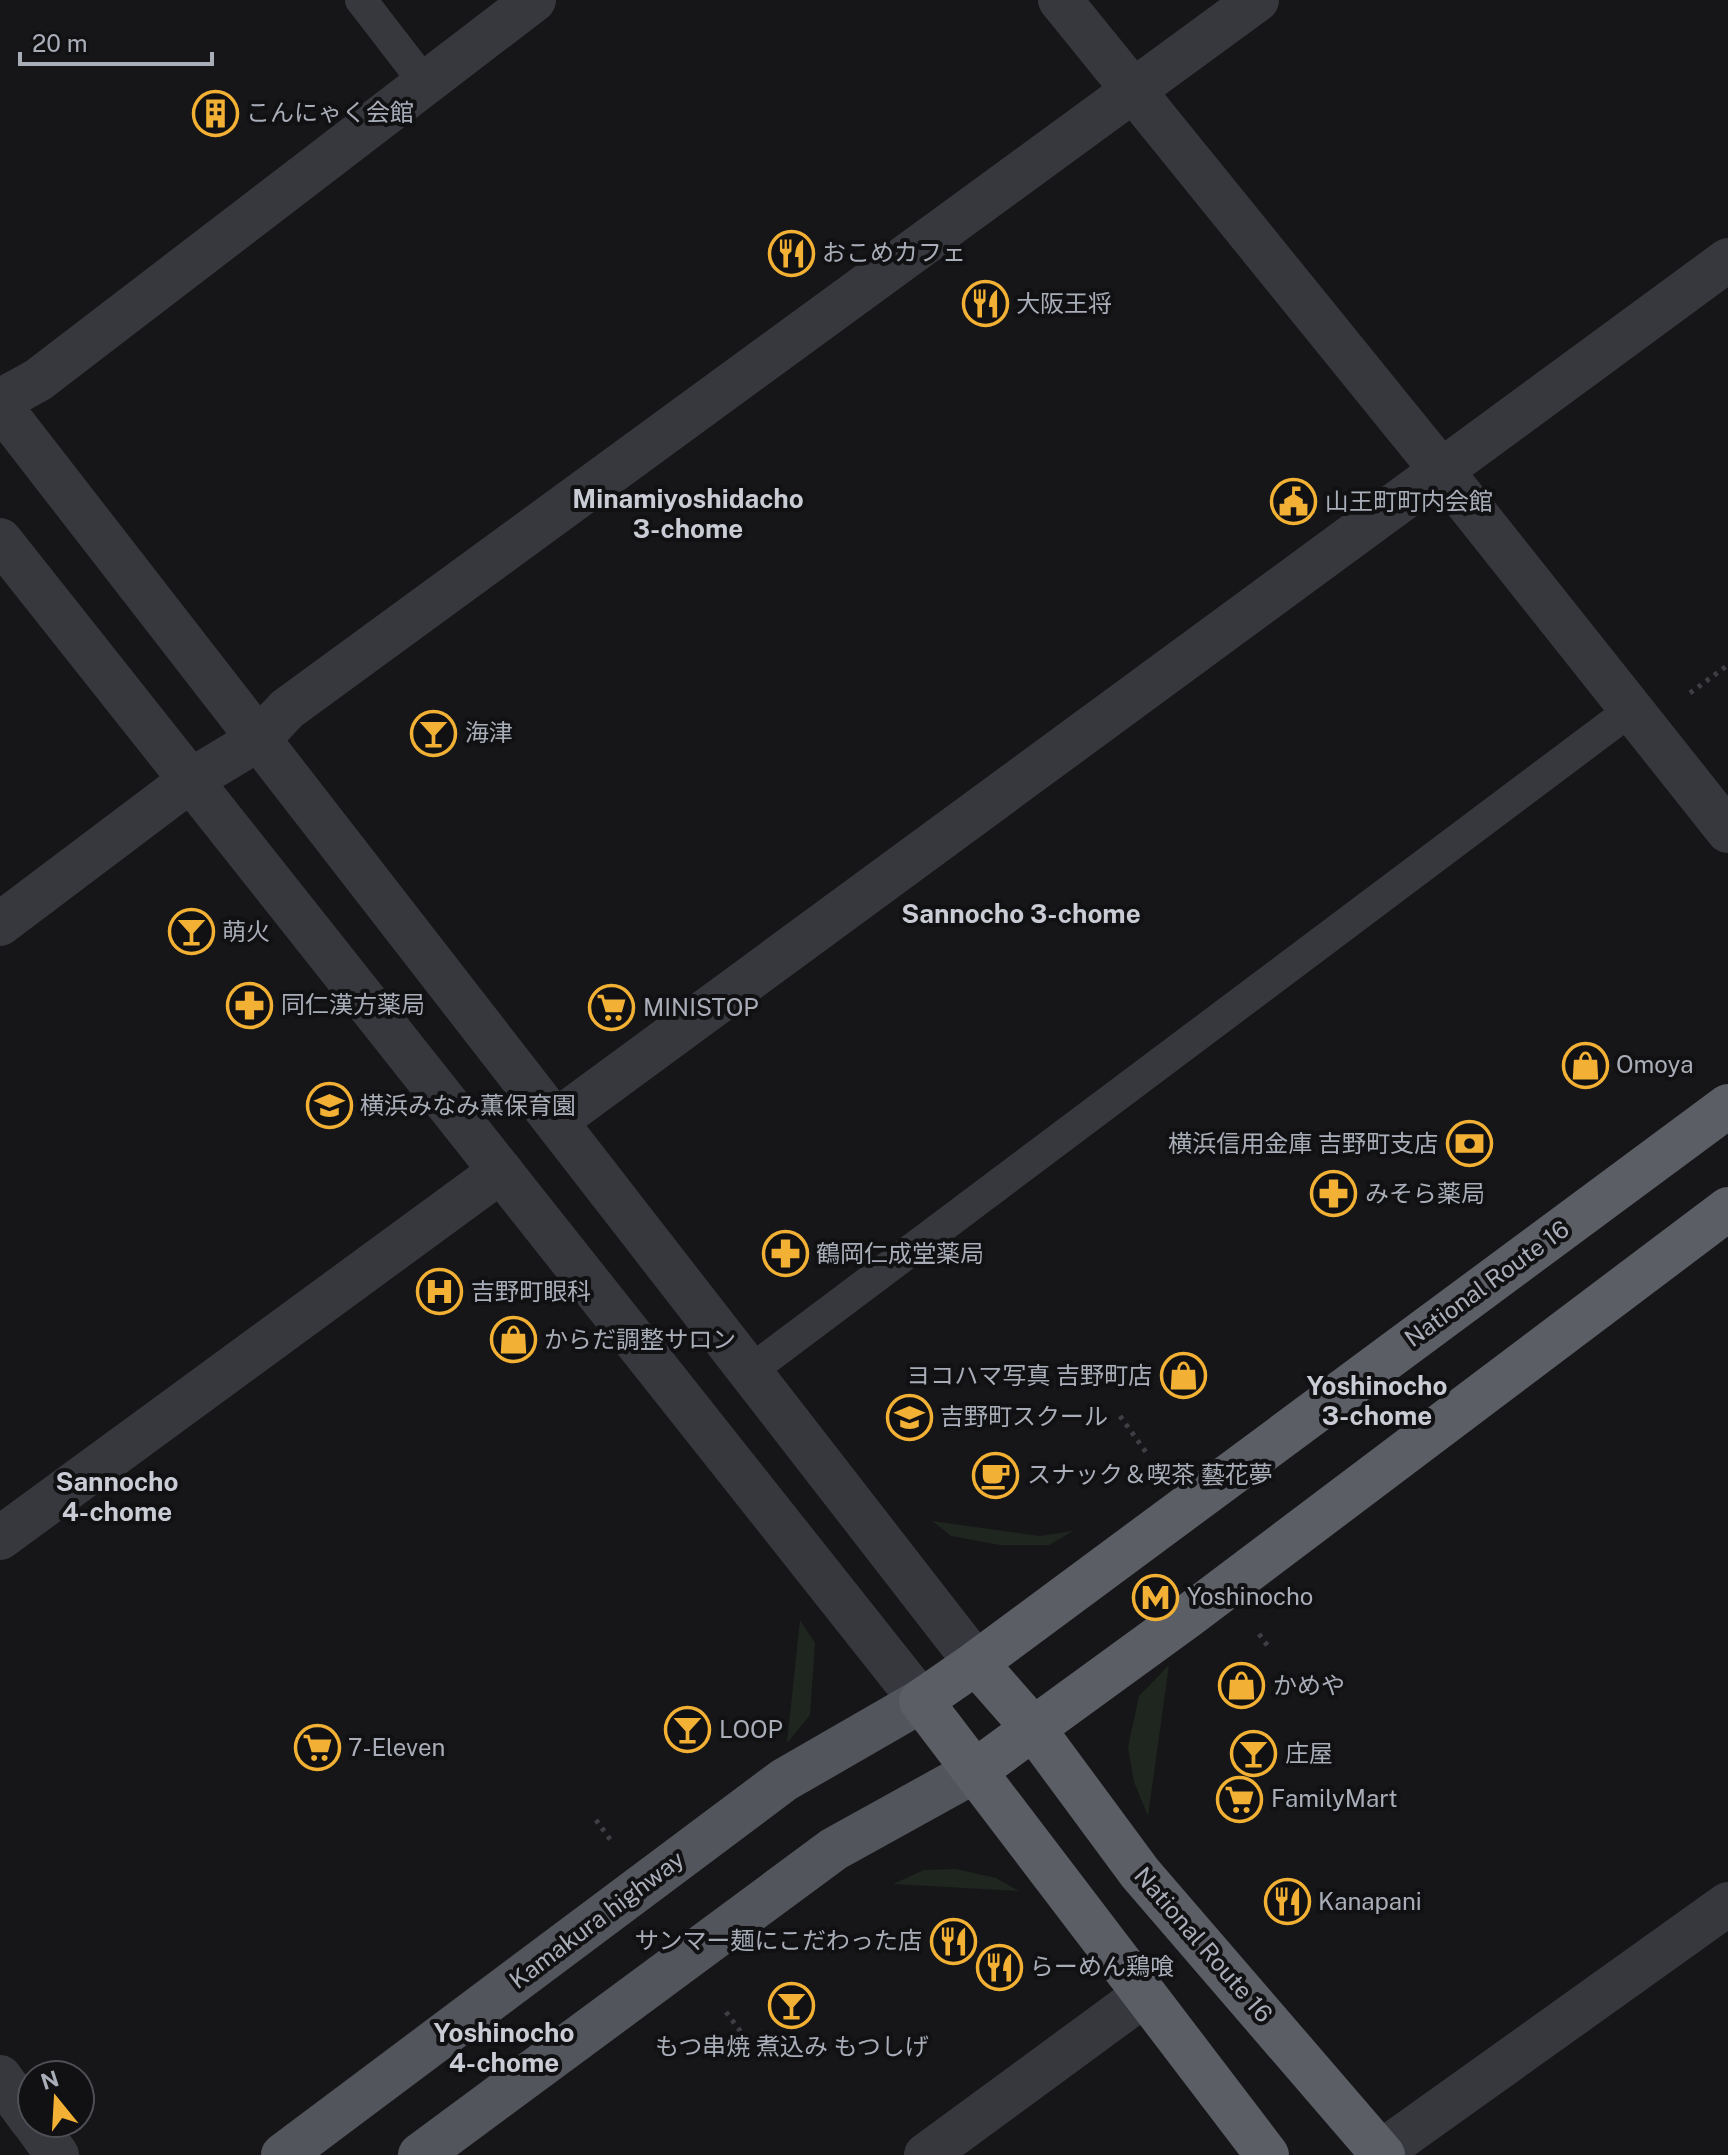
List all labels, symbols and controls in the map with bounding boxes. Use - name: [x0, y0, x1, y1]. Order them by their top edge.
- scale bar: [20, 16, 212, 66]
- text: 20 m: [32, 29, 88, 57]
- building icon: こんにゃく会館: [191, 89, 239, 137]
- place label: こんにゃく会館: [246, 98, 414, 126]
- restaurant icon: おこめカフェ: [767, 229, 815, 277]
- place label: おこめカフェ: [822, 238, 966, 266]
- restaurant icon: 大阪王将: [961, 280, 1009, 328]
- place label: 大阪王将: [1016, 289, 1112, 317]
- public building icon: 山王町町内会館: [1270, 478, 1318, 526]
- district label: Minamiyoshidacho 3-chome: [572, 483, 804, 544]
- place label: 山王町町内会館: [1325, 487, 1493, 515]
- bar icon: 海津: [410, 709, 458, 757]
- place label: 海津: [465, 718, 513, 746]
- district label: Sannocho 3-chome: [901, 898, 1141, 929]
- bar icon: 萌火: [167, 908, 215, 956]
- place label: 萌火: [222, 917, 270, 945]
- pharmacy icon: 同仁漢方薬局: [226, 981, 274, 1029]
- supermarket icon: MINISTOP: [588, 984, 636, 1032]
- place label: 同仁漢方薬局: [281, 990, 425, 1018]
- place label: MINISTOP: [643, 993, 759, 1021]
- shop icon: Omoya: [1561, 1041, 1609, 1089]
- place label: Omoya: [1616, 1050, 1693, 1078]
- school or university icon: 横浜みなみ薫保育園: [305, 1082, 353, 1130]
- place label: 横浜みなみ薫保育園: [360, 1091, 576, 1119]
- bank icon: 横浜信用金庫 吉野町支店: [1445, 1120, 1493, 1168]
- place label: 横浜信用金庫 吉野町支店: [1168, 1129, 1438, 1157]
- pharmacy icon: みそら薬局: [1310, 1170, 1358, 1218]
- place label: みそら薬局: [1365, 1179, 1485, 1207]
- street label: National Route 16: [1399, 1214, 1574, 1352]
- pharmacy icon: 鶴岡仁成堂薬局: [761, 1230, 809, 1278]
- place label: 鶴岡仁成堂薬局: [816, 1239, 984, 1267]
- hospital icon: 吉野町眼科: [416, 1268, 464, 1316]
- place label: 吉野町眼科: [471, 1277, 591, 1305]
- shop icon: からだ調整サロン: [489, 1316, 537, 1364]
- place label: からだ調整サロン: [544, 1325, 736, 1353]
- shop icon: ヨコハマ写真 吉野町店: [1159, 1352, 1207, 1400]
- place label: ヨコハマ写真 吉野町店: [906, 1361, 1152, 1389]
- district label: Yoshinocho 3-chome: [1307, 1370, 1447, 1431]
- school or university icon: 吉野町スクール: [885, 1393, 933, 1441]
- place label: 吉野町スクール: [940, 1402, 1108, 1430]
- cafe icon: スナック＆喫茶 藝花夢: [972, 1451, 1020, 1499]
- place label: スナック＆喫茶 藝花夢: [1027, 1460, 1273, 1488]
- district label: Sannocho 4-chome: [56, 1466, 178, 1527]
- metro station icon: Yoshinocho: [1132, 1573, 1180, 1621]
- place label: Yoshinocho: [1187, 1582, 1313, 1610]
- shop icon: かめや: [1218, 1662, 1266, 1710]
- place label: かめや: [1273, 1671, 1345, 1699]
- bar icon: LOOP: [664, 1706, 712, 1754]
- place label: LOOP: [719, 1715, 783, 1743]
- supermarket icon: 7-Eleven: [293, 1724, 341, 1772]
- bar icon: 庄屋: [1230, 1730, 1278, 1778]
- place label: 7-Eleven: [348, 1733, 445, 1761]
- place label: 庄屋: [1285, 1739, 1333, 1767]
- supermarket icon: FamilyMart: [1216, 1775, 1264, 1823]
- place label: FamilyMart: [1271, 1784, 1398, 1812]
- street label: Kamakura highway: [504, 1844, 689, 1994]
- street label: National Route 16: [1129, 1861, 1279, 2028]
- restaurant icon: Kanapani: [1263, 1878, 1311, 1926]
- place label: Kanapani: [1318, 1887, 1422, 1915]
- restaurant icon: サンマー麺にこだわった店: [929, 1917, 977, 1965]
- place label: サンマー麺にこだわった店: [634, 1926, 922, 1954]
- restaurant icon: らーめん鶏喰: [975, 1943, 1023, 1991]
- place label: らーめん鶏喰: [1030, 1952, 1174, 1980]
- bar icon: もつ串焼 煮込み もつしげ: [768, 1981, 816, 2029]
- district label: Yoshinocho 4-chome: [434, 2017, 574, 2078]
- place label: もつ串焼 煮込み もつしげ: [655, 2032, 929, 2060]
- north arrow: [16, 2059, 96, 2139]
- text: N: [38, 2065, 62, 2095]

